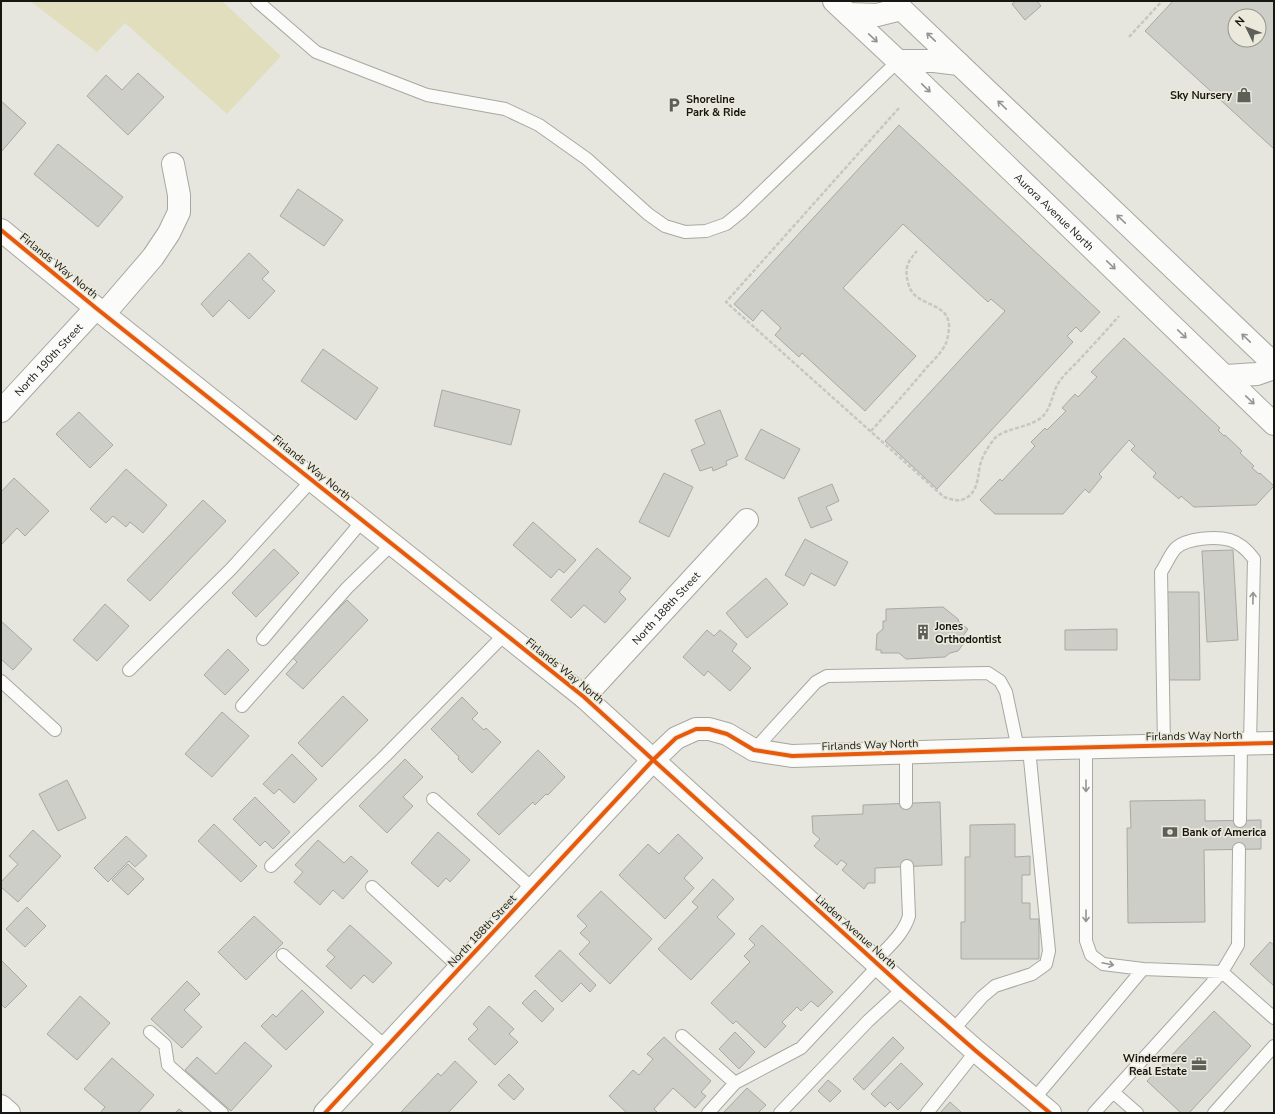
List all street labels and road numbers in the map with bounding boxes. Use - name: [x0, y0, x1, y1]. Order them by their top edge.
- street label: Aurora Avenue North: [1011, 170, 1098, 254]
- street label: Firlands Way North: [17, 230, 101, 302]
- street label: North 190th Street: [11, 320, 86, 399]
- street label: Firlands Way North: [270, 432, 354, 504]
- street label: North 188th Street: [629, 568, 704, 648]
- street label: Firlands Way North: [523, 635, 607, 707]
- street label: Firlands Way North: [1146, 728, 1242, 744]
- street label: Firlands Way North: [821, 736, 919, 754]
- street label: North 188th Street: [444, 891, 520, 971]
- street label: Linden Avenue North: [812, 891, 900, 973]

